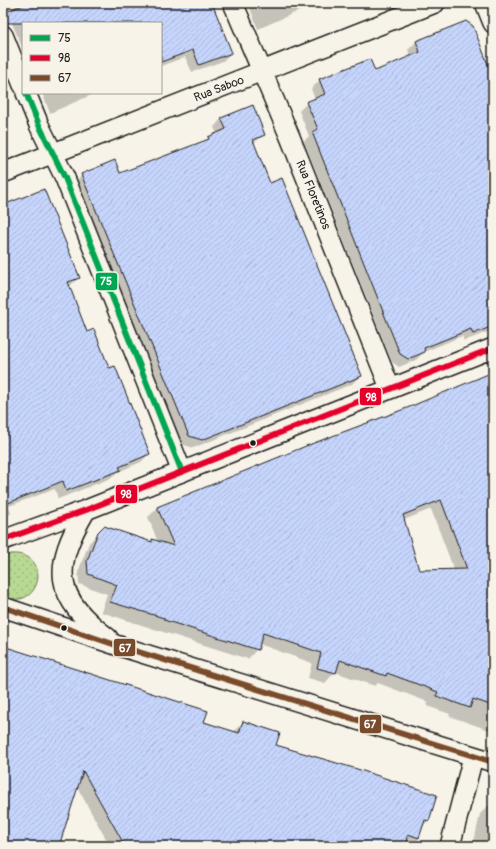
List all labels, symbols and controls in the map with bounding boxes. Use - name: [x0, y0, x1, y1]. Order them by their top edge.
- legend: [22, 22, 162, 94]
- text: 75: [58, 31, 71, 46]
- text: 98: [58, 51, 70, 66]
- text: 67: [58, 71, 72, 86]
- street label: Rua Saboo: [192, 72, 247, 105]
- street label: Rua Floretinos: [292, 158, 334, 232]
- line badge: 75: [95, 272, 118, 291]
- text: 75: [100, 275, 112, 288]
- line badge: 98: [359, 387, 382, 406]
- text: 98: [365, 391, 377, 404]
- unlabelled marker: [248, 438, 258, 448]
- line badge: 98: [115, 484, 138, 504]
- text: 98: [120, 488, 132, 501]
- unlabelled marker: [59, 623, 69, 633]
- line badge: 67: [113, 638, 136, 657]
- text: 67: [119, 642, 131, 655]
- line badge: 67: [359, 714, 382, 734]
- text: 67: [364, 718, 376, 731]

